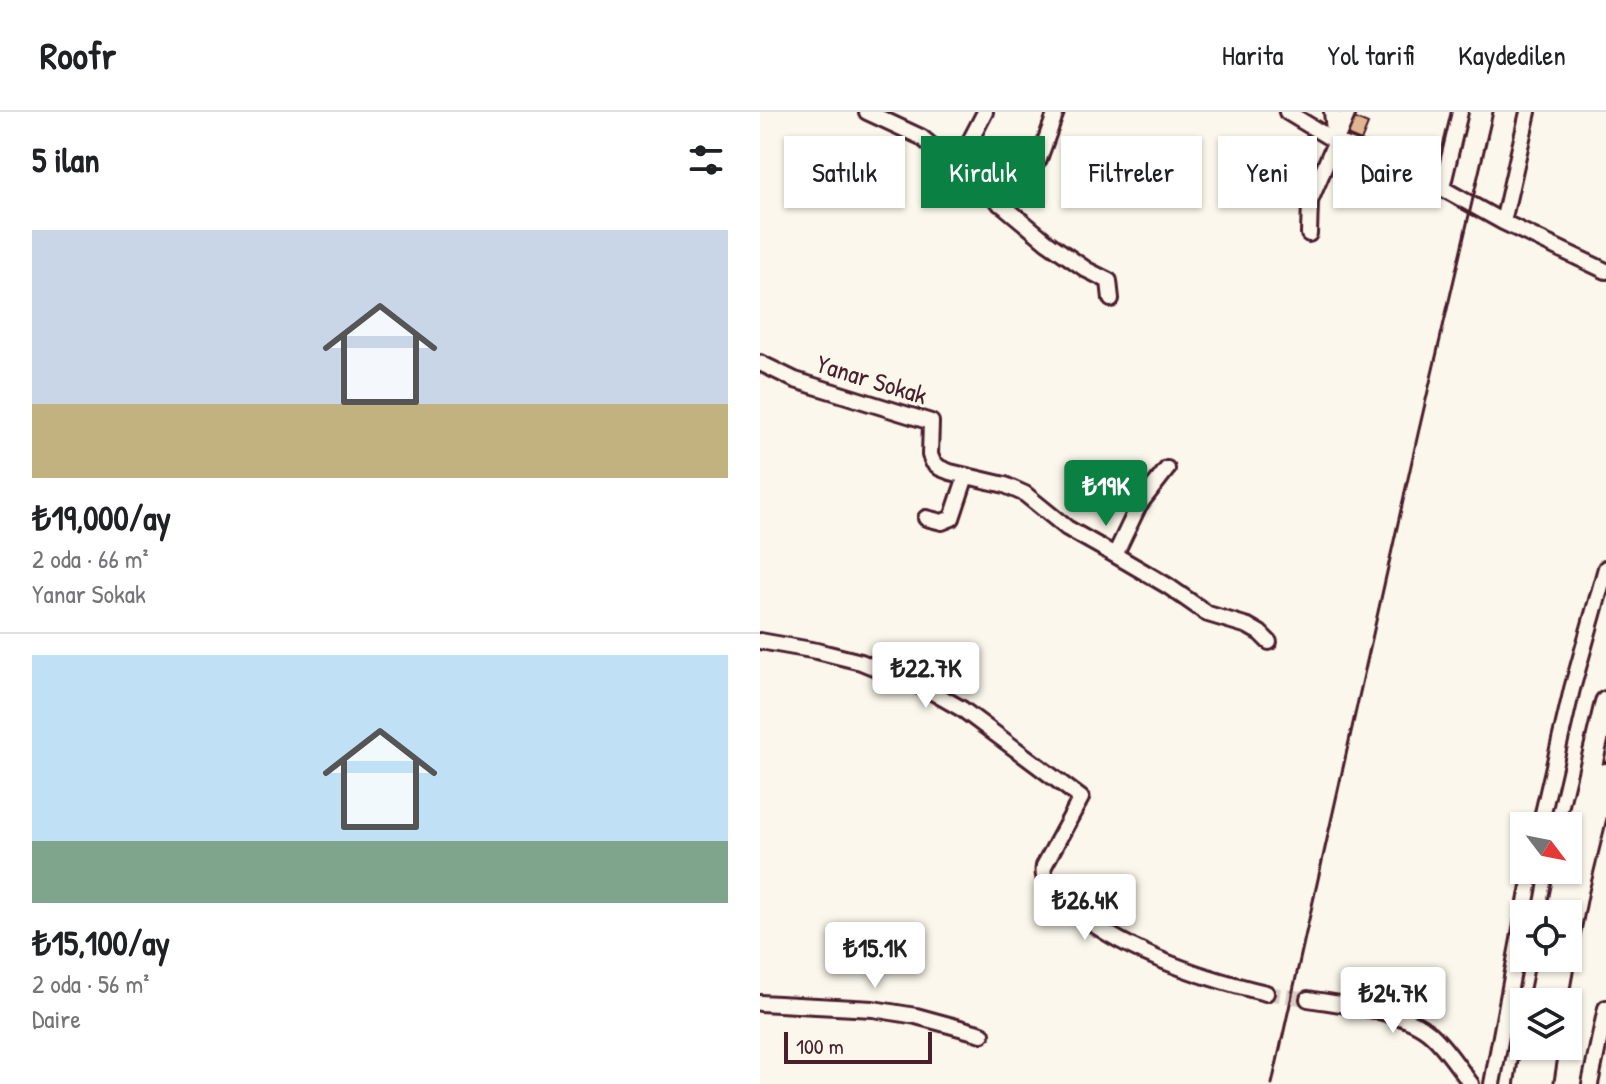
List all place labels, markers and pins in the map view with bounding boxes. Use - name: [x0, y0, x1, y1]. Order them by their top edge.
- pin: ₺19K: [1059, 460, 1153, 528]
- pin: ₺22.7K: [861, 642, 991, 710]
- pin: ₺26.4K: [1020, 874, 1150, 942]
- pin: ₺15.1K: [810, 922, 940, 990]
- pin: ₺24.7K: [1328, 967, 1458, 1035]

